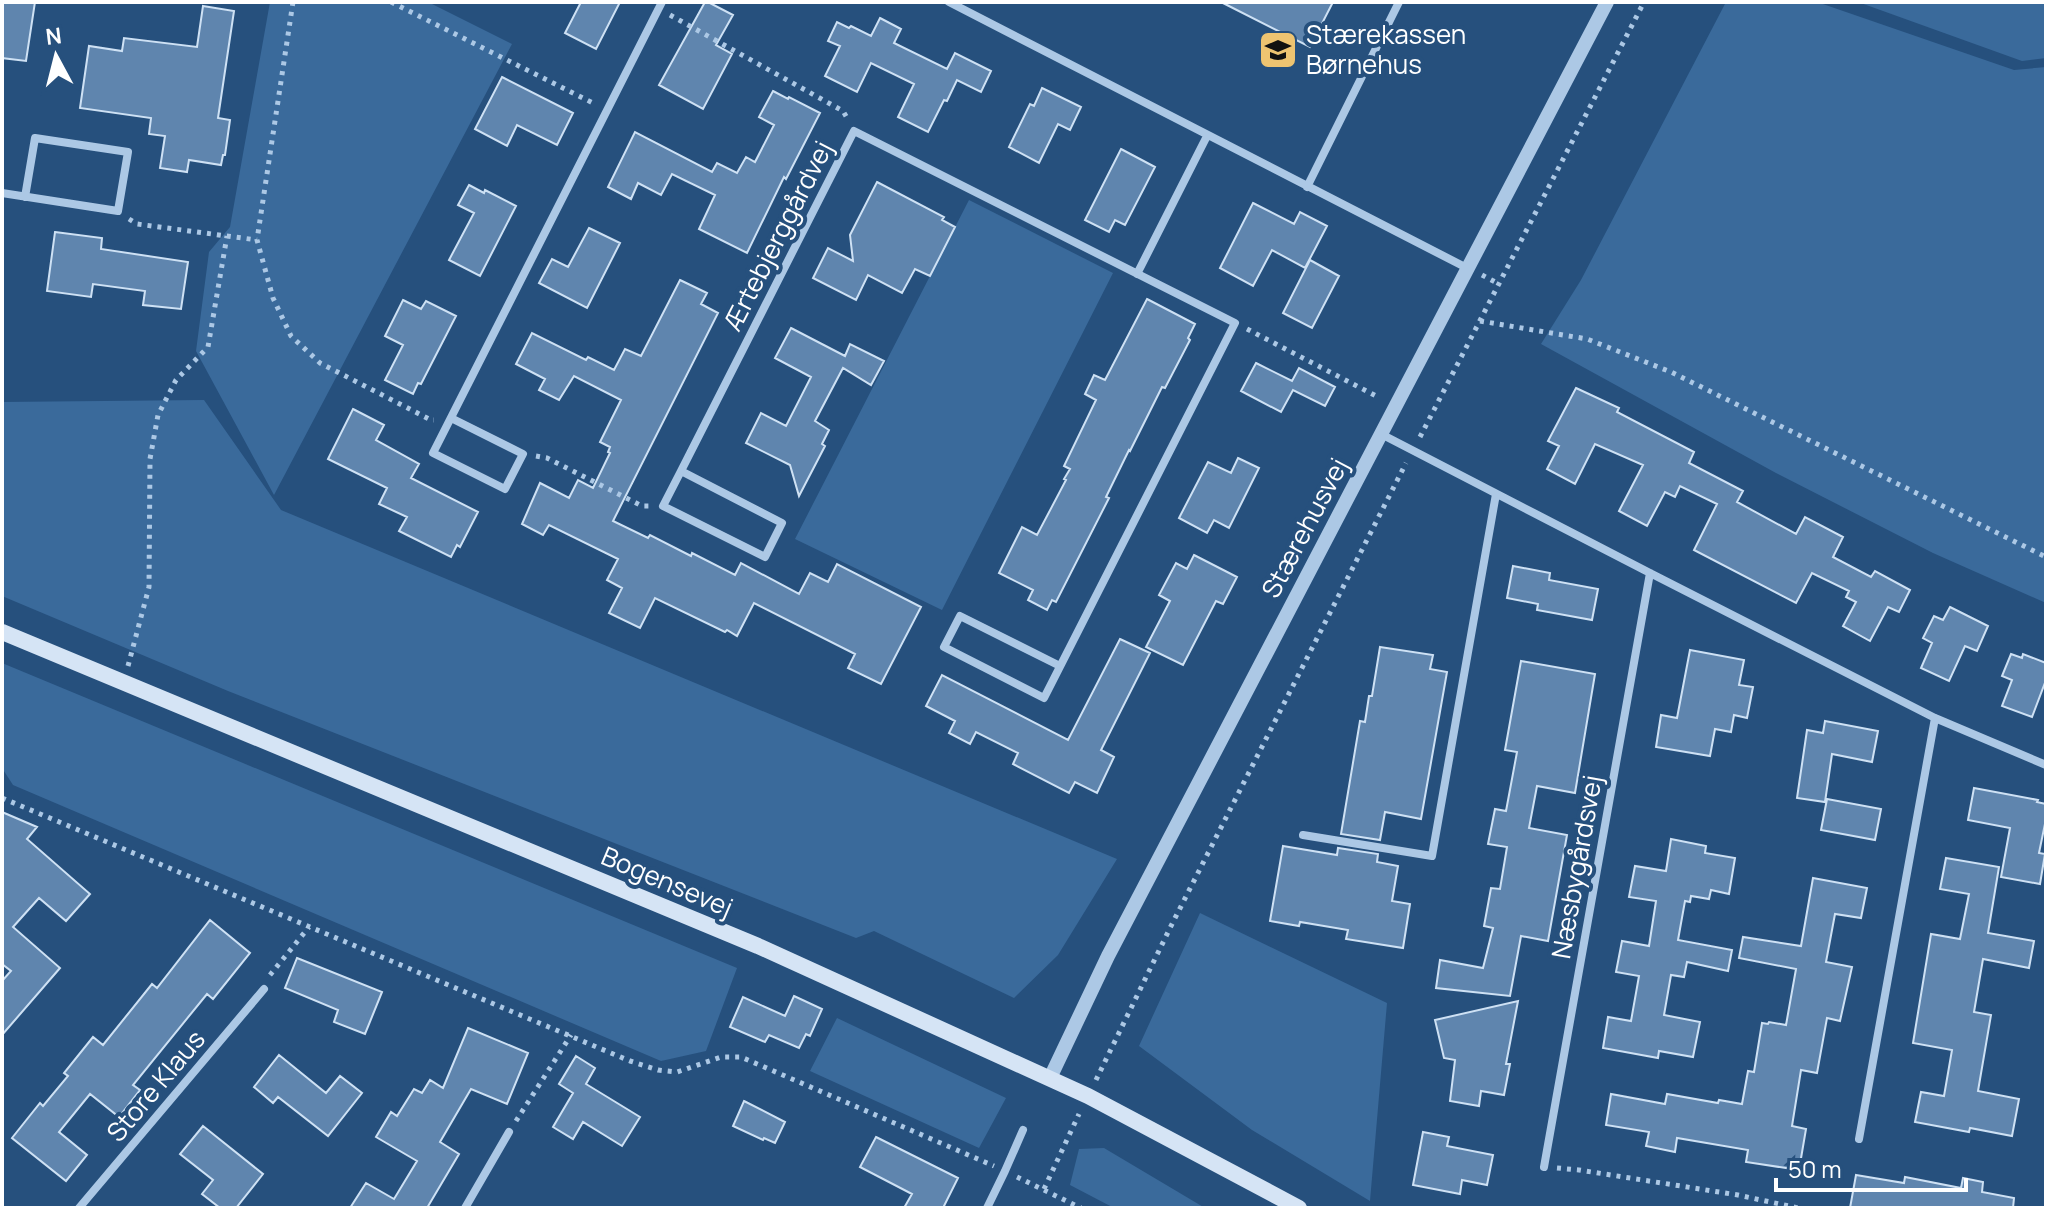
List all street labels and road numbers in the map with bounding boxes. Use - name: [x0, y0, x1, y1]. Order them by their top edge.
- street label: Ærtebjerggårdvej: [714, 135, 840, 337]
- street label: Stærehusvej: [1252, 451, 1356, 604]
- street label: Næsbygårdsvej: [1542, 772, 1610, 961]
- street label: Bogensevej: [596, 837, 739, 925]
- street label: Store Klaus: [98, 1022, 213, 1149]

